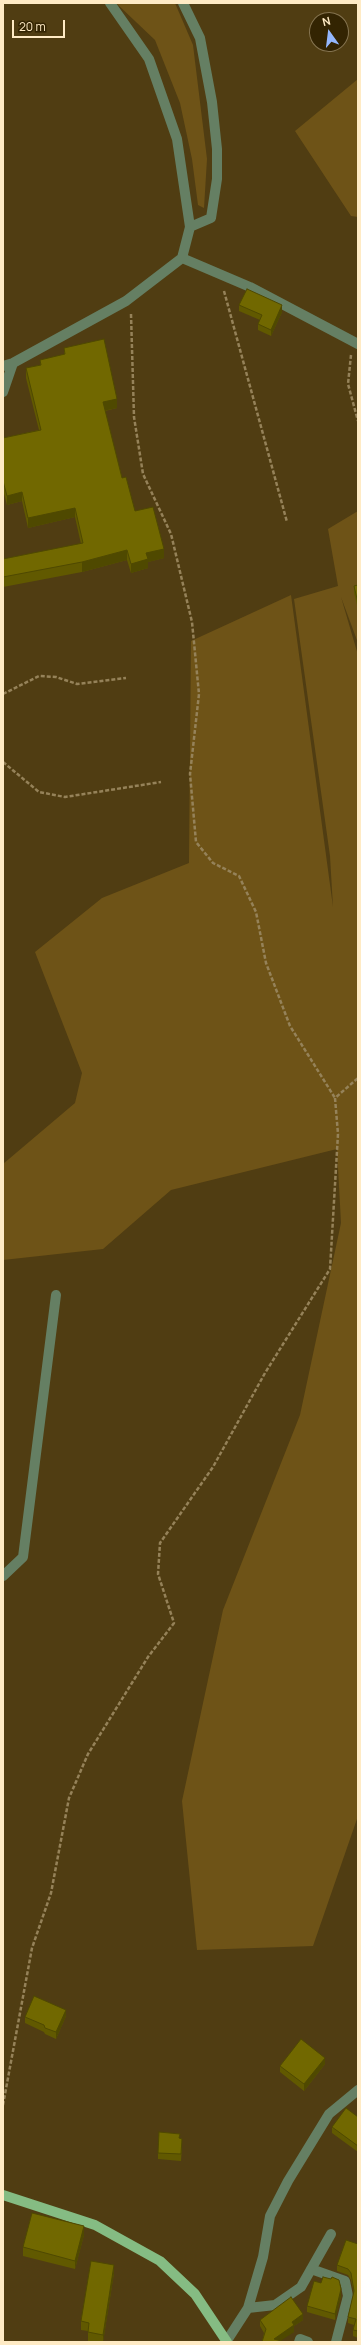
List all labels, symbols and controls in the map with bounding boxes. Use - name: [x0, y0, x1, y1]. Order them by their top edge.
- scale bar: [14, 12, 67, 38]
- north arrow: [309, 12, 349, 52]
- text: N: [321, 13, 332, 29]
- text: 20 m: [19, 18, 46, 35]

